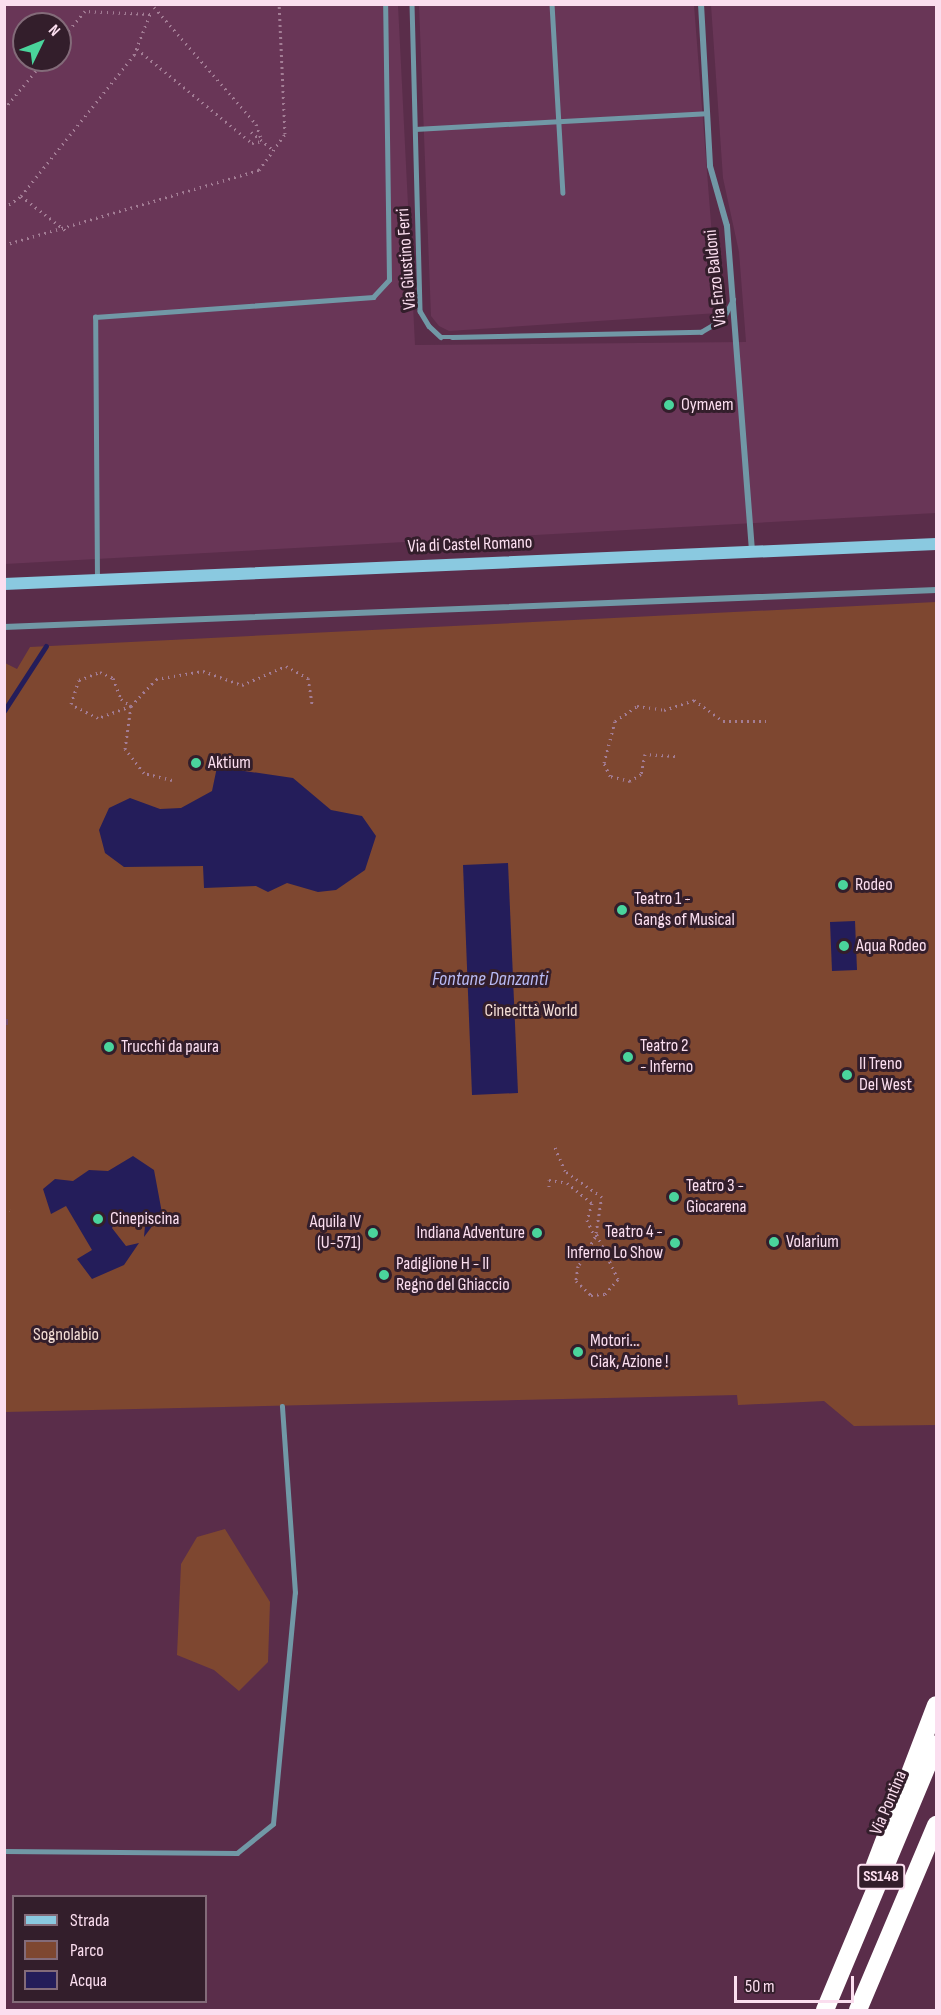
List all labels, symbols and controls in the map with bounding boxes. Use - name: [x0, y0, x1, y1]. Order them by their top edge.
- north arrow: [12, 12, 72, 72]
- text: N: [44, 21, 64, 40]
- street label: Via Giustino Ferri: [393, 207, 421, 311]
- street label: Via Enzo Baldoni: [700, 229, 732, 327]
- place label: Оутлет: [681, 394, 734, 416]
- marker: Оутлет: [662, 398, 676, 412]
- street label: Via di Castel Romano: [407, 532, 533, 558]
- place label: Aktium: [208, 752, 251, 774]
- marker: Aktium: [189, 756, 203, 770]
- place label: Rodeo: [855, 874, 893, 896]
- marker: Rodeo: [836, 878, 850, 892]
- place label: Teatro 1 - Gangs of Musical: [634, 889, 735, 932]
- marker: Teatro 1 - Gangs of Musical: [615, 903, 629, 917]
- place label: Aqua Rodeo: [856, 935, 927, 957]
- marker: Aqua Rodeo: [837, 939, 851, 953]
- water label: Fontane Danzanti: [432, 967, 548, 991]
- park label: Cinecittà World: [484, 1000, 578, 1022]
- place label: Trucchi da paura: [121, 1036, 219, 1058]
- place label: Teatro 2 - Inferno: [640, 1036, 693, 1078]
- marker: Trucchi da paura: [102, 1040, 116, 1054]
- marker: Teatro 2 - Inferno: [621, 1050, 635, 1064]
- place label: Il Treno Del West: [859, 1054, 912, 1096]
- marker: Il Treno Del West: [840, 1068, 854, 1082]
- place label: Teatro 3 - Giocarena: [686, 1176, 746, 1218]
- marker: Teatro 3 - Giocarena: [667, 1190, 681, 1204]
- place label: Cinepiscina: [110, 1208, 179, 1230]
- marker: Cinepiscina: [91, 1212, 105, 1226]
- place label: Aquila IV (U-571): [310, 1212, 361, 1254]
- place label: Indiana Adventure: [416, 1222, 525, 1244]
- place label: Teatro 4 - Inferno Lo Show: [567, 1222, 663, 1264]
- marker: Aquila IV (U-571): [366, 1226, 380, 1240]
- marker: Indiana Adventure: [530, 1226, 544, 1240]
- place label: Volarium: [786, 1231, 839, 1253]
- marker: Volarium: [767, 1235, 781, 1249]
- marker: Teatro 4 - Inferno Lo Show: [668, 1236, 682, 1250]
- place label: Padiglione H - Il Regno del Ghiaccio: [396, 1254, 510, 1296]
- marker: Padiglione H - Il Regno del Ghiaccio: [377, 1268, 391, 1282]
- park label: Sognolabio: [33, 1324, 99, 1346]
- place label: Motori... Ciak, Azione !: [590, 1331, 669, 1374]
- marker: Motori... Ciak, Azione !: [571, 1345, 585, 1359]
- street label: Via Pontina: [866, 1768, 912, 1838]
- road number: SS148: [857, 1864, 905, 1890]
- legend: [12, 1895, 207, 2003]
- text: Strada: [70, 1910, 109, 1931]
- text: Parco: [70, 1940, 104, 1961]
- scale bar: [737, 1964, 857, 2002]
- text: Acqua: [70, 1970, 107, 1991]
- text: 50 m: [745, 1976, 775, 1997]

